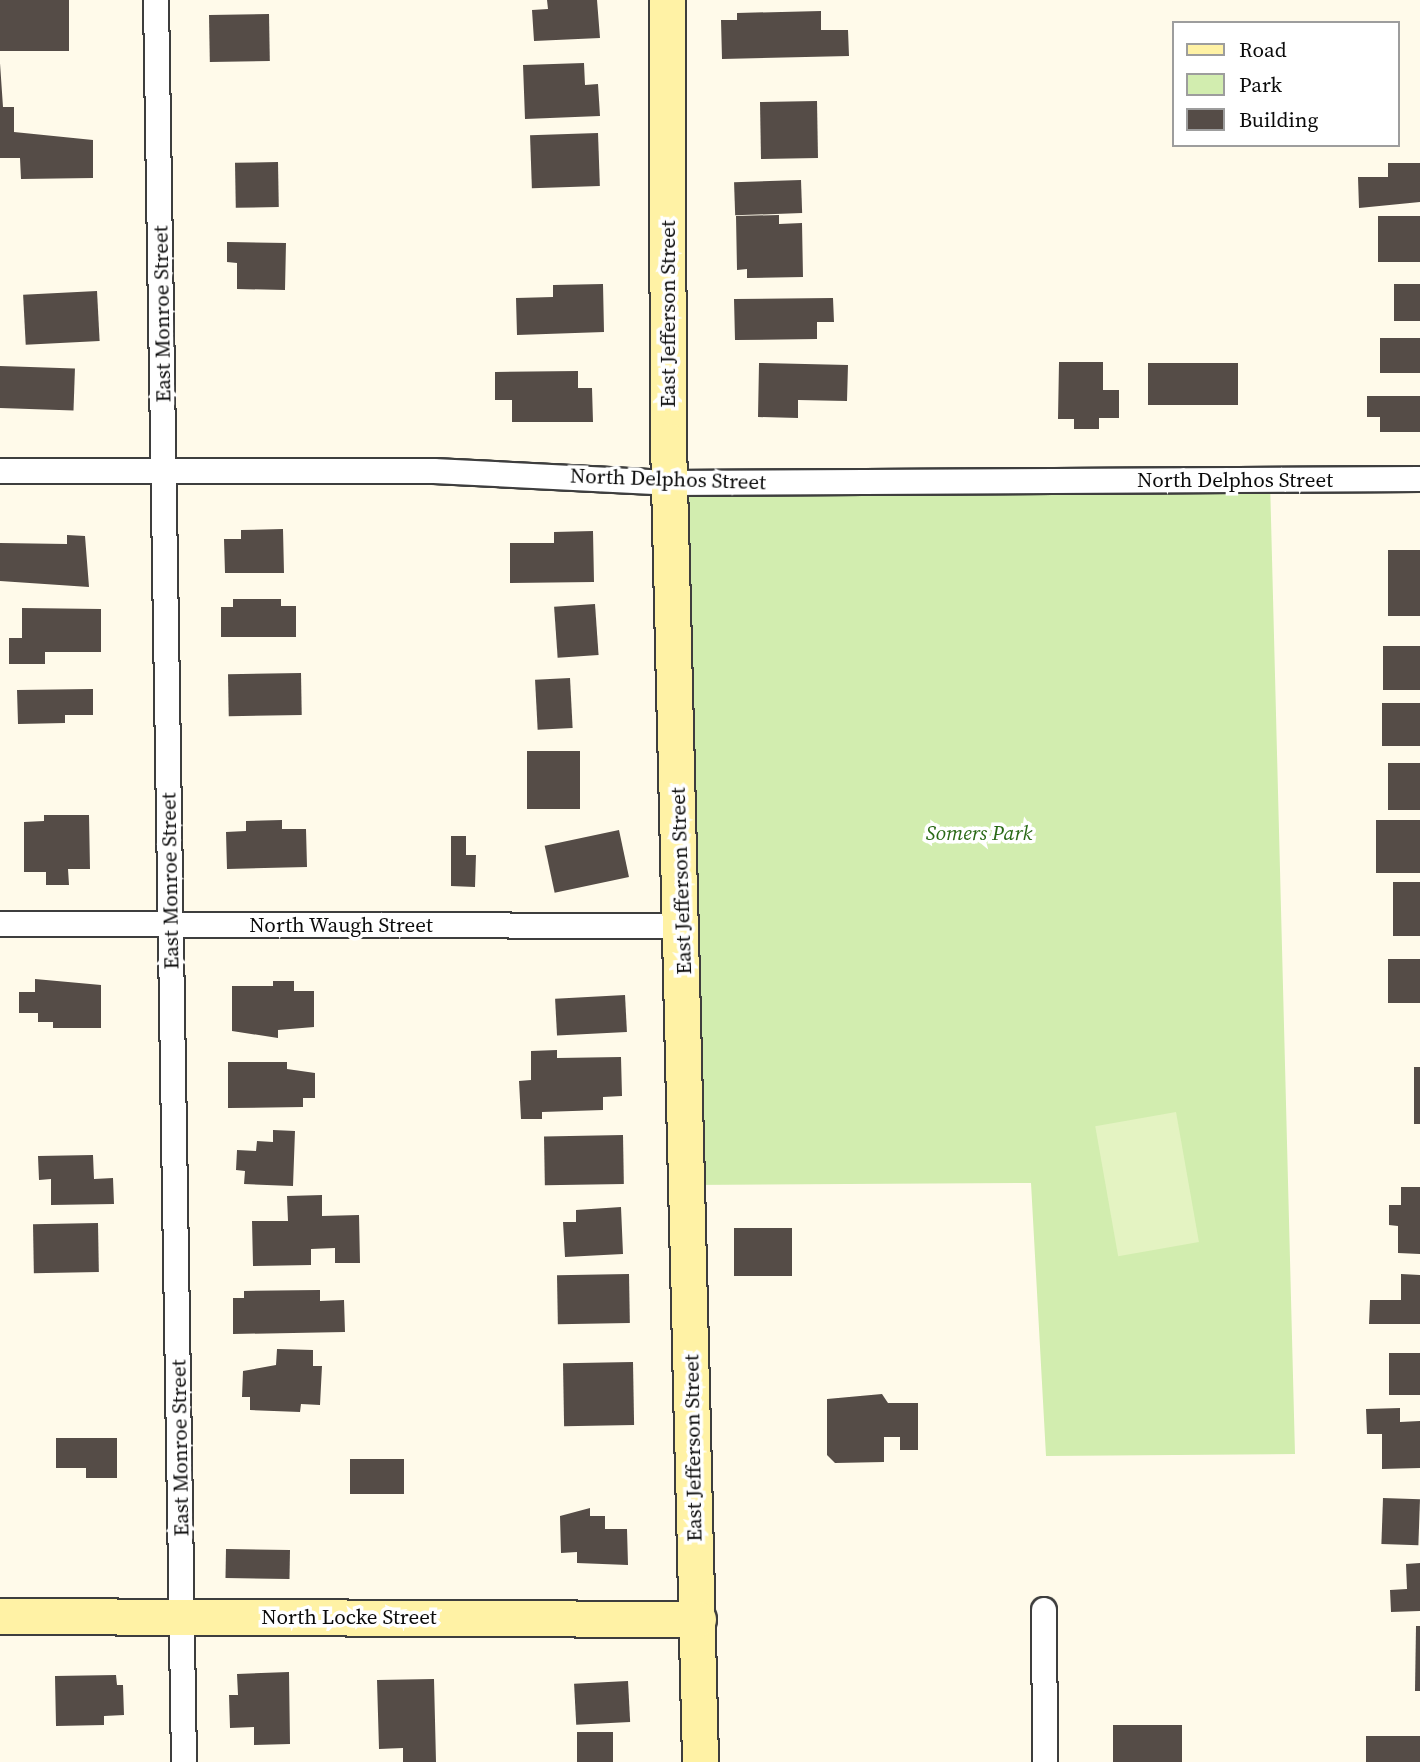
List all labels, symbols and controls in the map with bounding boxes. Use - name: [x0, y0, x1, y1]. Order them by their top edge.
- legend: [1172, 21, 1399, 147]
- text: Road: [1239, 35, 1287, 64]
- text: Park: [1239, 70, 1282, 99]
- text: Building: [1239, 105, 1318, 134]
- street label: East Jefferson Street: [655, 220, 681, 408]
- street label: East Monroe Street: [148, 225, 176, 403]
- street label: North Delphos Street: [570, 463, 766, 495]
- street label: North Delphos Street: [1137, 467, 1333, 493]
- street label: East Jefferson Street: [665, 787, 697, 975]
- street label: East Monroe Street: [156, 792, 184, 970]
- park label: Somers Park: [926, 820, 1032, 846]
- street label: North Waugh Street: [249, 912, 433, 938]
- street label: East Jefferson Street: [679, 1354, 707, 1542]
- street label: East Monroe Street: [166, 1359, 194, 1537]
- street label: North Locke Street: [261, 1604, 437, 1630]

